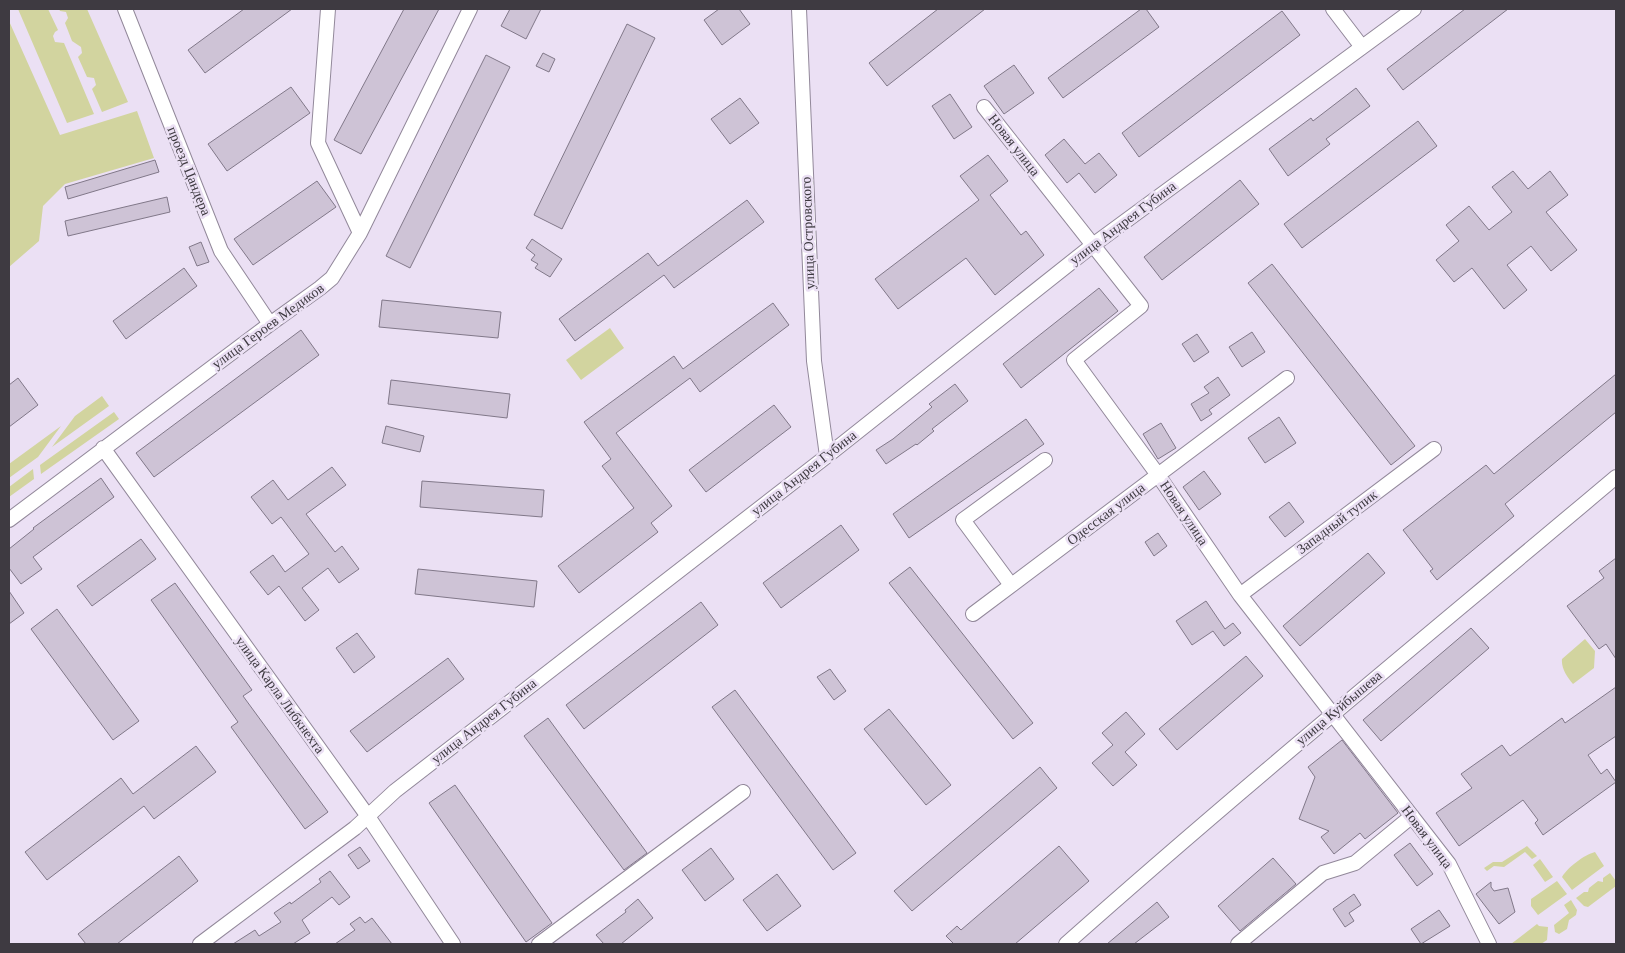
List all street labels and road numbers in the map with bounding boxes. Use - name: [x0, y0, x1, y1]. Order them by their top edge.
- street label: Новая улица: [985, 111, 1043, 179]
- street label: проезд Цандера: [164, 124, 214, 218]
- street label: улица Островского: [799, 176, 817, 290]
- street label: улица Андрея Губина: [1067, 178, 1180, 268]
- street label: улица Героев Медиков: [209, 280, 327, 372]
- street label: улица Андрея Губина: [749, 427, 860, 519]
- street label: Новая улица: [1157, 478, 1211, 549]
- street label: Одесская улица: [1064, 479, 1148, 548]
- street label: Западный тупик: [1294, 487, 1380, 557]
- street label: улица Карла Либкнехта: [233, 634, 328, 757]
- street label: улица Куйбышева: [1293, 667, 1385, 748]
- street label: улица Андрея Губина: [429, 675, 540, 767]
- street label: Новая улица: [1399, 803, 1456, 872]

